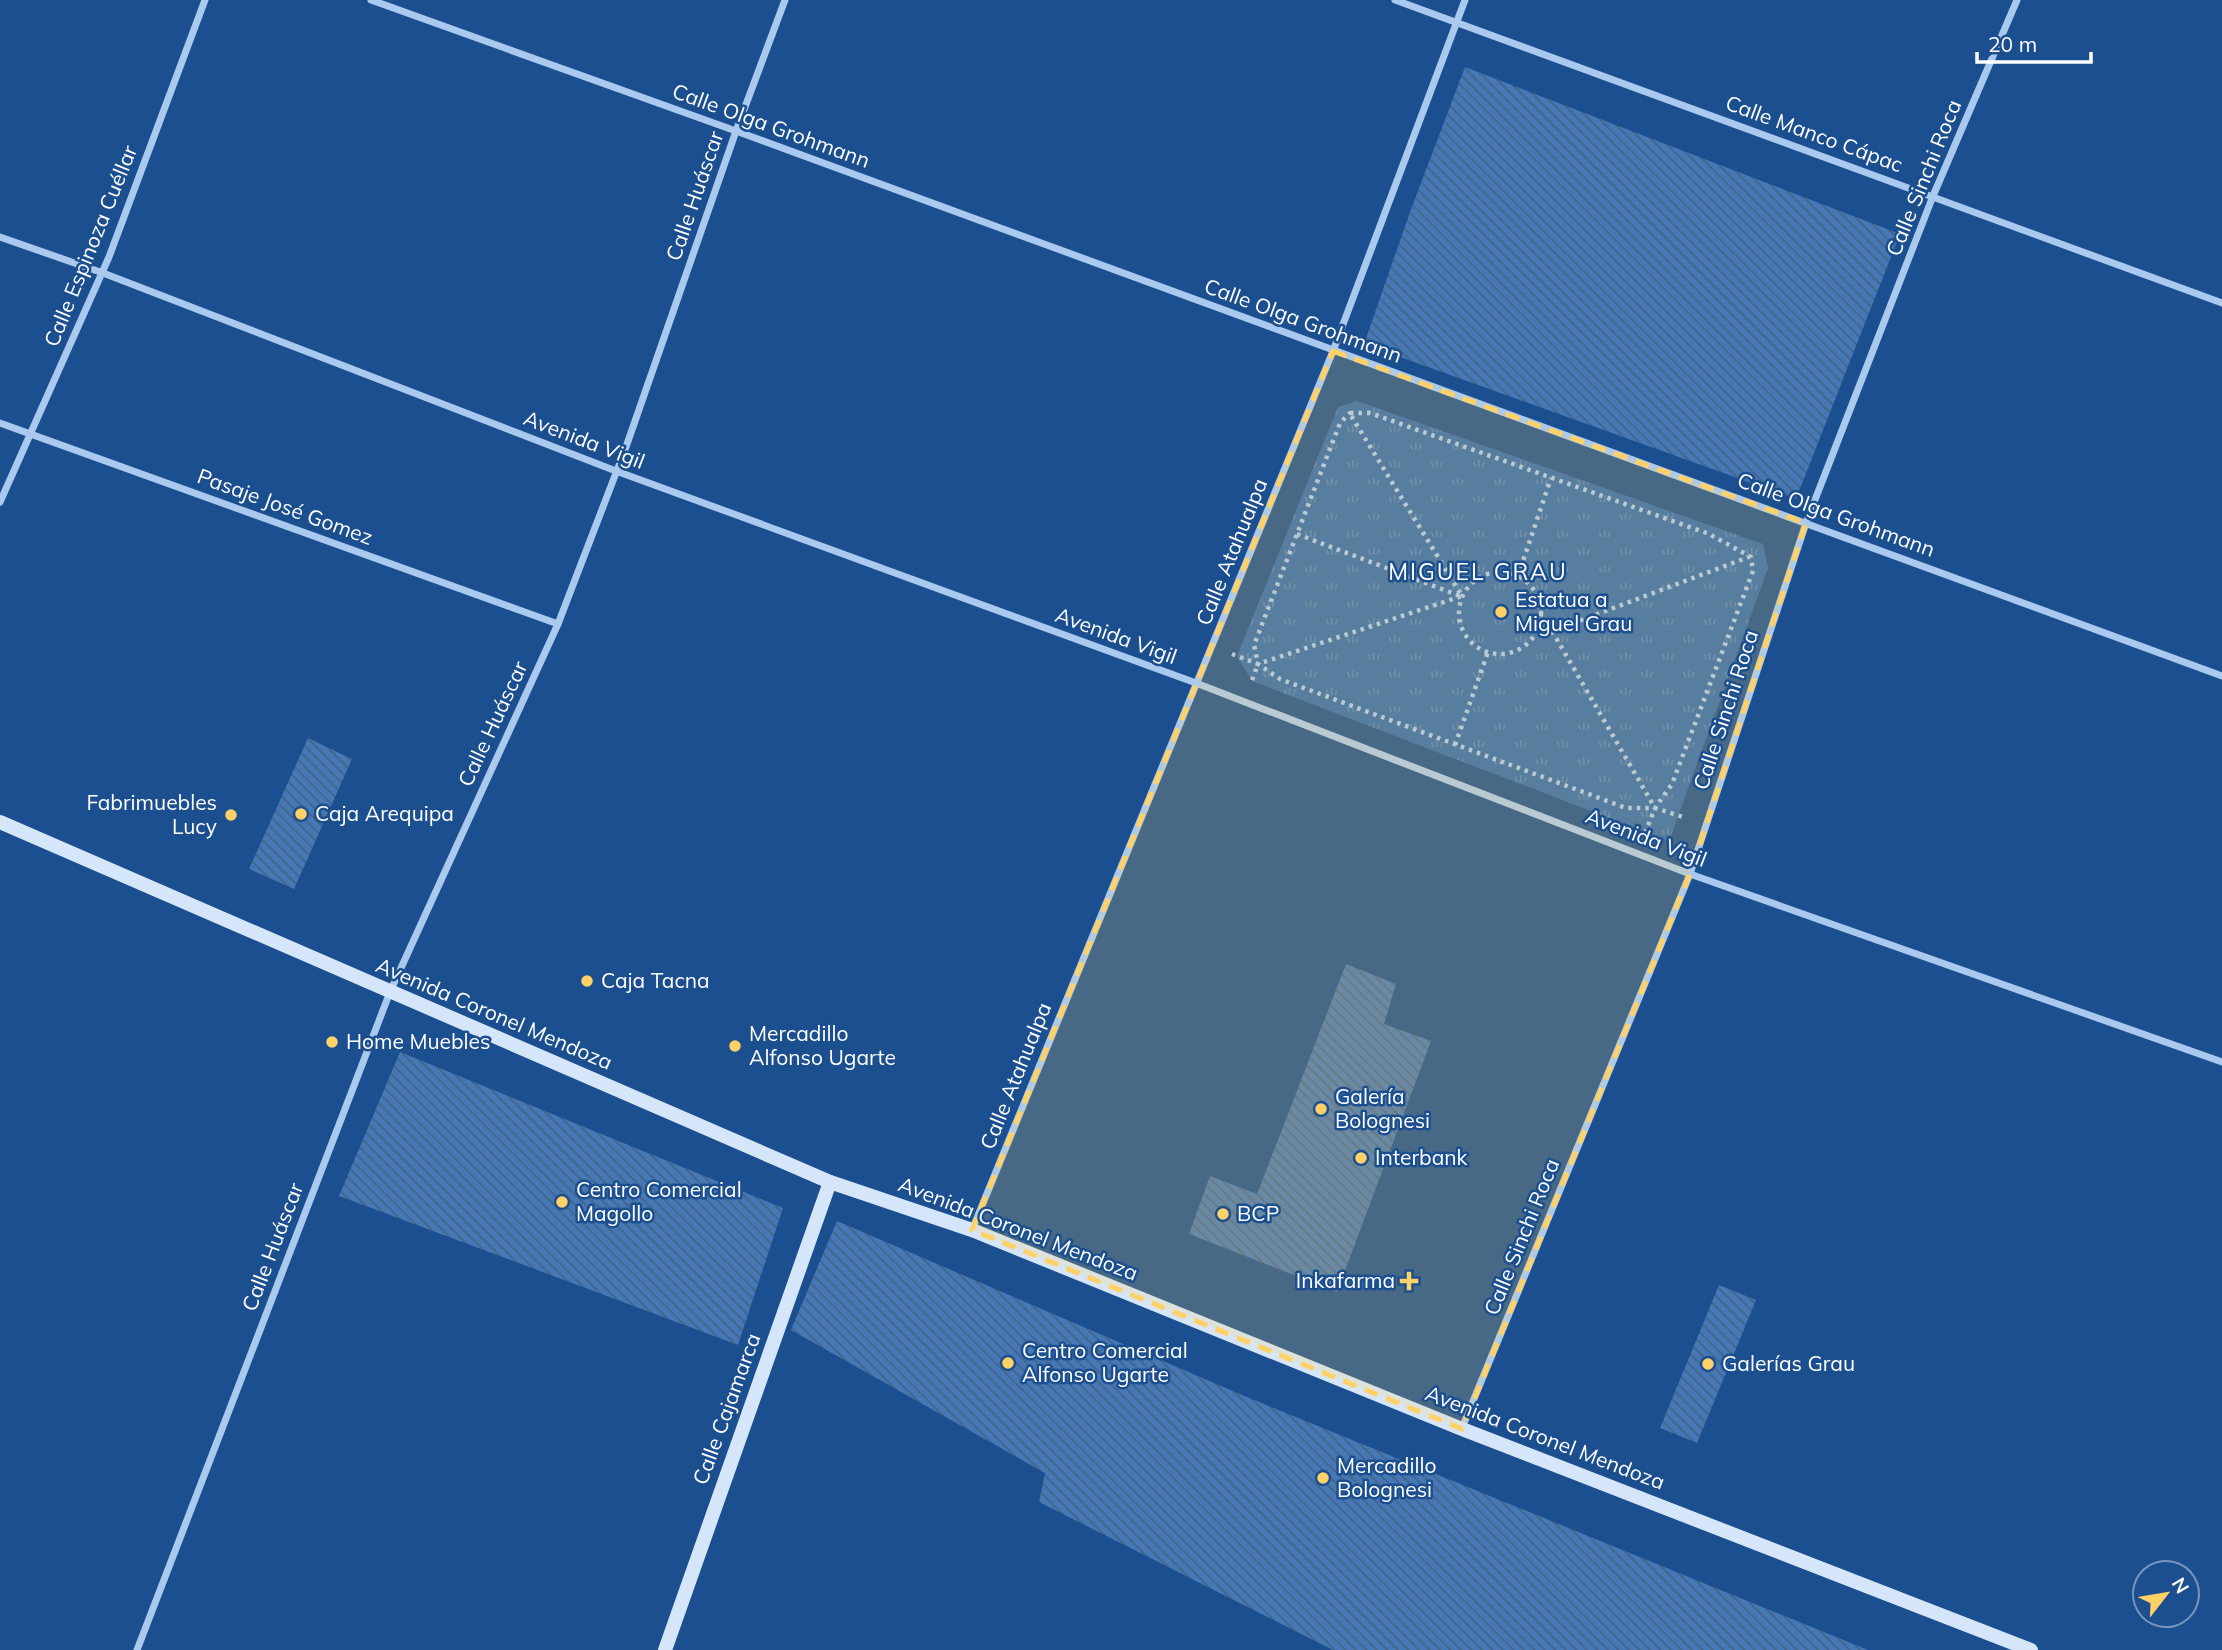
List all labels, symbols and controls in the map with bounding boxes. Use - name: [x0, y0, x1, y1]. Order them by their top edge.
- scale bar: [1977, 21, 2091, 65]
- text: 20 m: [1988, 31, 2037, 57]
- street label: Calle Olga Grohmann: [669, 77, 874, 173]
- street label: Calle Manco Cápac: [1722, 89, 1906, 177]
- street label: Calle Sinchi Roca: [1880, 96, 1966, 260]
- street label: Calle Huáscar: [660, 127, 728, 264]
- street label: Calle Espinoza Cuéllar: [38, 141, 142, 350]
- street label: Calle Olga Grohmann: [1201, 272, 1406, 368]
- street label: Avenida Vigil: [520, 404, 649, 474]
- street label: Pasaje José Gomez: [194, 462, 377, 550]
- street label: Calle Olga Grohmann: [1734, 466, 1939, 562]
- street label: Calle Atahualpa: [1190, 474, 1272, 629]
- district label: MIGUEL GRAU: [1388, 557, 1568, 586]
- place label: Estatua a Miguel Grau: [1515, 586, 1632, 636]
- street label: Avenida Vigil: [1052, 601, 1181, 669]
- marker: Estatua a Miguel Grau: [1493, 604, 1509, 620]
- street label: Calle Sinchi Roca: [1687, 627, 1763, 793]
- street label: Calle Huáscar: [452, 656, 533, 790]
- place label: Fabrimuebles Lucy: [86, 789, 217, 839]
- place label: Caja Arequipa: [315, 800, 454, 826]
- street label: Avenida Vigil: [1582, 802, 1711, 872]
- marker: Caja Arequipa: [293, 806, 309, 822]
- marker: Fabrimuebles Lucy: [223, 807, 239, 823]
- street label: Avenida Coronel Mendoza: [372, 951, 616, 1075]
- place label: Caja Tacna: [601, 967, 710, 993]
- marker: Caja Tacna: [579, 973, 595, 989]
- street label: Calle Atahualpa: [974, 998, 1056, 1153]
- place label: Mercadillo Alfonso Ugarte: [749, 1020, 896, 1070]
- place label: Home Muebles: [346, 1028, 490, 1054]
- marker: Home Muebles: [324, 1034, 340, 1050]
- marker: Mercadillo Alfonso Ugarte: [727, 1038, 743, 1054]
- place label: Galería Bolognesi: [1335, 1083, 1430, 1133]
- marker: Galería Bolognesi: [1313, 1101, 1329, 1117]
- place label: Interbank: [1375, 1144, 1468, 1170]
- marker: Interbank: [1353, 1150, 1369, 1166]
- street label: Calle Sinchi Roca: [1478, 1155, 1564, 1319]
- street label: Avenida Coronel Mendoza: [895, 1170, 1142, 1286]
- place label: Centro Comercial Magollo: [576, 1176, 742, 1226]
- street label: Calle Huáscar: [236, 1178, 309, 1314]
- marker: Centro Comercial Magollo: [554, 1194, 570, 1210]
- place label: BCP: [1237, 1200, 1279, 1226]
- marker: BCP: [1215, 1206, 1231, 1222]
- place label: Inkafarma: [1296, 1267, 1395, 1293]
- marker: Inkafarma: [1401, 1273, 1417, 1289]
- street label: Calle Cajamarca: [687, 1329, 765, 1488]
- place label: Centro Comercial Alfonso Ugarte: [1022, 1337, 1188, 1387]
- place label: Galerías Grau: [1722, 1350, 1855, 1376]
- marker: Centro Comercial Alfonso Ugarte: [1000, 1355, 1016, 1371]
- marker: Galerías Grau: [1700, 1356, 1716, 1372]
- street label: Avenida Coronel Mendoza: [1422, 1379, 1669, 1495]
- place label: Mercadillo Bolognesi: [1337, 1452, 1436, 1502]
- marker: Mercadillo Bolognesi: [1315, 1470, 1331, 1486]
- north arrow: [2131, 1559, 2201, 1629]
- text: N: [2167, 1573, 2195, 1598]

